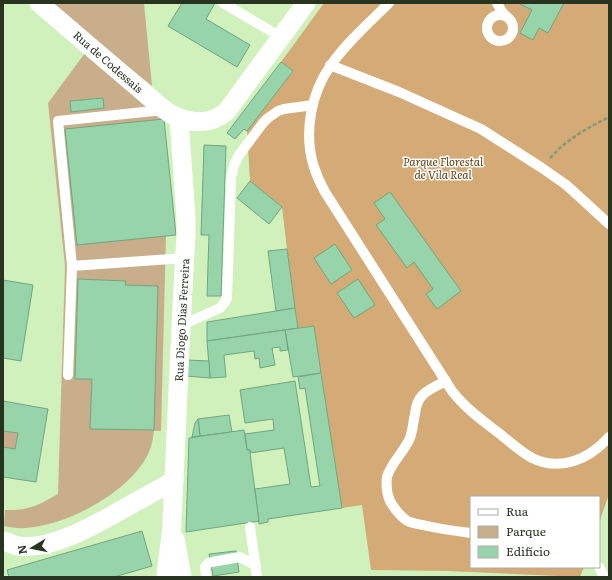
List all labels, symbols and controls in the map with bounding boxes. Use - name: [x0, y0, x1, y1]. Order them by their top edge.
- street label: Rua de Codessais: [70, 26, 147, 96]
- park label: Parque Florestal de Vila Real: [403, 153, 484, 182]
- street label: Rua Diogo Dias Ferreira: [170, 258, 192, 382]
- legend: [470, 496, 600, 568]
- text: Rua: [506, 502, 529, 520]
- text: Parque: [506, 522, 546, 540]
- north arrow: [12, 528, 52, 568]
- text: Edifício: [506, 542, 550, 560]
- text: N: [12, 544, 30, 556]

